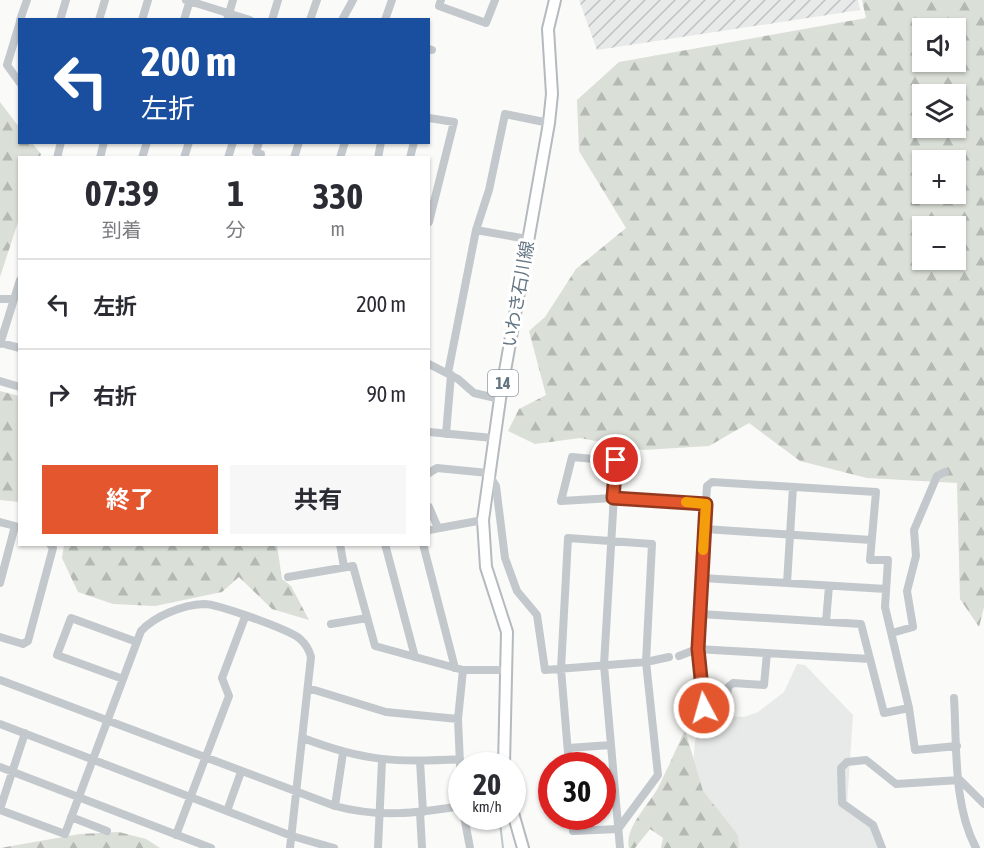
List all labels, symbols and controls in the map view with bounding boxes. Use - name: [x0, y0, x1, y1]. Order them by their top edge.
- map controls: [912, 18, 966, 270]
- button: sound: [912, 18, 966, 72]
- text: 200 m: [141, 37, 236, 85]
- icon: left: [42, 42, 120, 120]
- button: layers: [912, 84, 966, 138]
- text: 左折: [141, 93, 195, 124]
- button: +: [912, 150, 966, 204]
- text: 07:39: [85, 172, 159, 214]
- text: 1: [227, 172, 244, 214]
- text: 330: [312, 175, 363, 217]
- button: −: [912, 216, 966, 270]
- text: m: [331, 217, 345, 240]
- text: 到着: [102, 218, 142, 241]
- text: 分: [226, 218, 246, 241]
- street label: いわき石川線: [498, 239, 538, 349]
- icon: left: [42, 288, 75, 321]
- text: 200 m: [356, 291, 406, 317]
- text: 左折: [93, 293, 137, 319]
- road number: 14: [488, 370, 518, 396]
- icon: right: [42, 378, 75, 411]
- text: 90 m: [366, 381, 406, 407]
- text: 右折: [93, 383, 137, 409]
- pin: [590, 434, 641, 485]
- icon: arrive: [599, 443, 632, 476]
- button: 終了: [42, 465, 218, 534]
- button: 共有: [230, 465, 406, 534]
- position arrow: [672, 676, 736, 740]
- speed limit sign: 30: [538, 752, 616, 830]
- text: 20: [473, 767, 501, 801]
- text: km/h: [472, 798, 502, 815]

